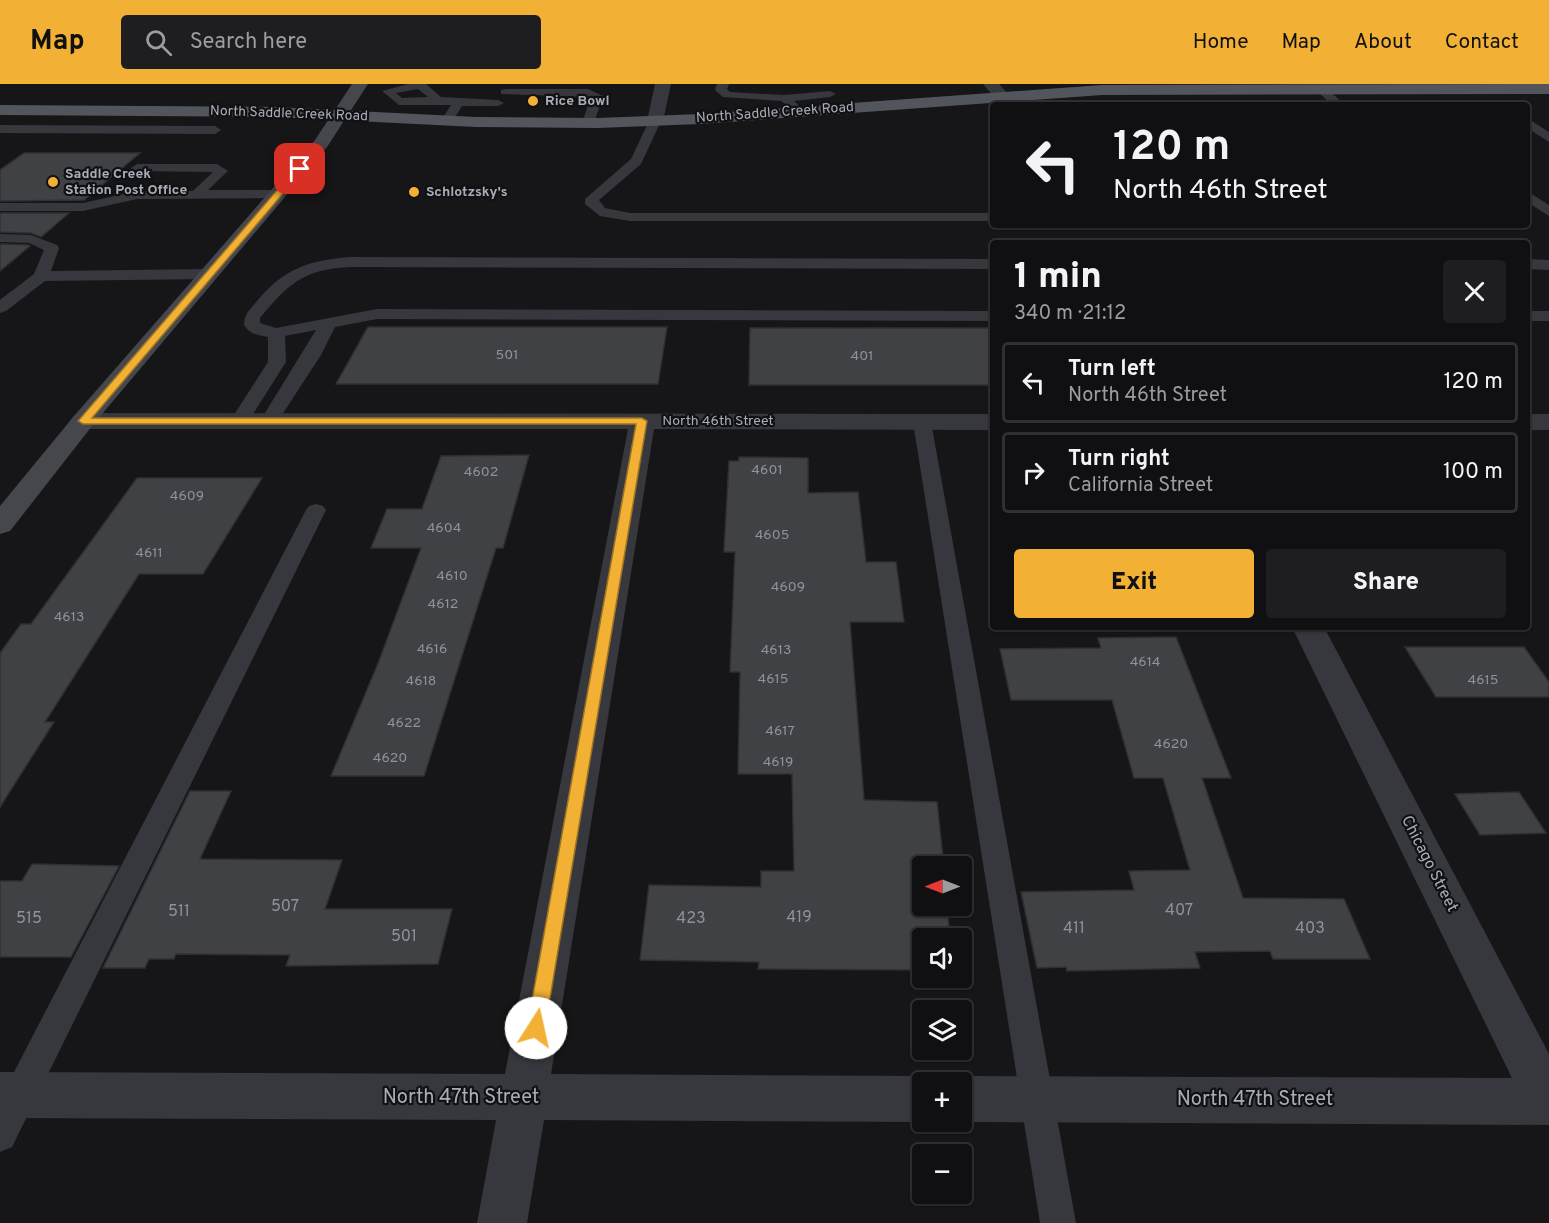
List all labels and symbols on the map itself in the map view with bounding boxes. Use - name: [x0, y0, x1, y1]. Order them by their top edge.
- place label: Rice Bowl: [545, 93, 610, 110]
- marker: Rice Bowl: [526, 94, 540, 108]
- street label: North Saddle Creek Road: [695, 99, 855, 127]
- street label: North Saddle Creek Road: [210, 103, 368, 125]
- pin: [274, 143, 325, 194]
- place label: Saddle Creek Station Post Office: [65, 166, 187, 199]
- marker: Saddle Creek Station Post Office: [46, 175, 60, 189]
- place label: Schlotzsky's: [426, 184, 508, 201]
- marker: Schlotzsky's: [407, 185, 421, 199]
- house number: 501: [496, 347, 518, 364]
- house number: 401: [851, 348, 873, 365]
- street label: North 46th Street: [662, 413, 774, 430]
- house number: 4601: [751, 462, 783, 479]
- house number: 4602: [464, 464, 498, 481]
- house number: 4609: [170, 488, 204, 505]
- house number: 4604: [427, 520, 461, 537]
- house number: 4605: [755, 527, 789, 544]
- house number: 4611: [135, 545, 163, 562]
- house number: 4610: [436, 568, 468, 585]
- house number: 4609: [771, 579, 805, 596]
- house number: 4612: [428, 596, 458, 613]
- house number: 4613: [54, 609, 84, 626]
- house number: 4616: [417, 641, 447, 658]
- house number: 4613: [761, 642, 791, 659]
- house number: 4614: [1130, 654, 1160, 671]
- house number: 4615: [758, 671, 788, 688]
- house number: 4615: [1468, 672, 1498, 689]
- house number: 4618: [406, 673, 436, 690]
- house number: 4622: [387, 715, 421, 732]
- house number: 4617: [765, 723, 795, 740]
- house number: 4620: [1154, 736, 1188, 753]
- house number: 4620: [373, 750, 407, 767]
- house number: 4619: [763, 754, 793, 771]
- street label: Chicago Street: [1396, 812, 1462, 916]
- north arrow: [912, 856, 972, 916]
- house number: 507: [271, 897, 299, 917]
- house number: 407: [1165, 901, 1193, 921]
- house number: 511: [168, 902, 190, 922]
- house number: 419: [786, 908, 812, 928]
- house number: 515: [16, 909, 42, 929]
- house number: 423: [676, 909, 706, 929]
- house number: 411: [1063, 919, 1085, 939]
- house number: 403: [1295, 919, 1325, 939]
- house number: 501: [391, 927, 417, 947]
- position arrow: [504, 996, 568, 1060]
- street label: North 47th Street: [383, 1085, 539, 1111]
- street label: North 47th Street: [1177, 1087, 1333, 1113]

